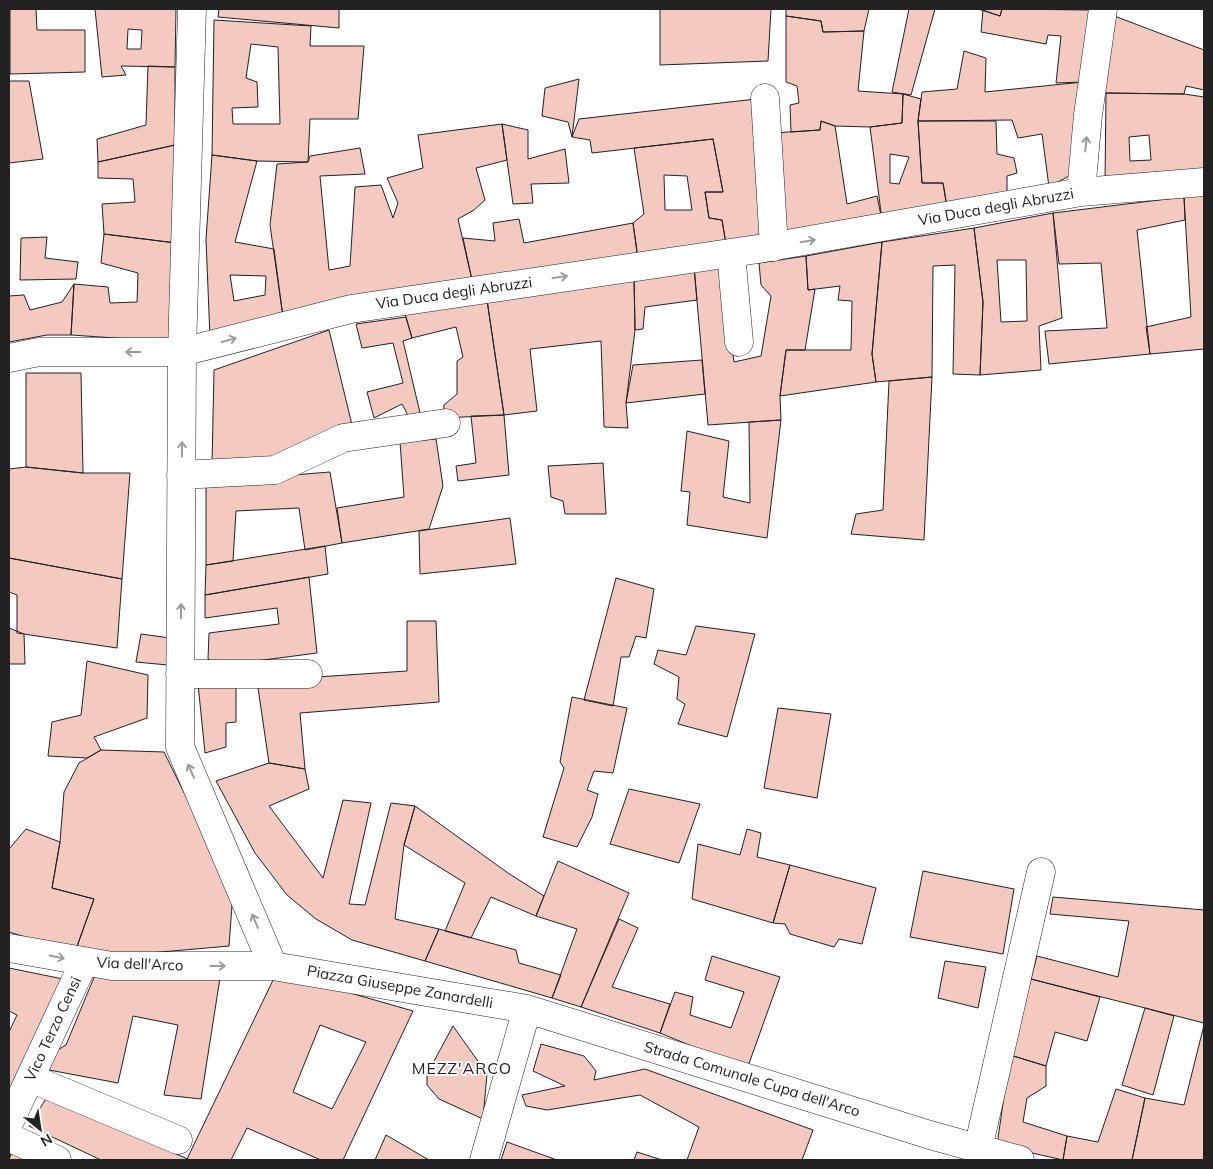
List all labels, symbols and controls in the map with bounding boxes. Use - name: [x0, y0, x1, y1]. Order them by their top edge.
- one-way arrow: [1081, 136, 1090, 152]
- street label: Via Duca degli Abruzzi: [917, 183, 1075, 230]
- one-way arrow: [799, 235, 815, 245]
- street label: Via Duca degli Abruzzi: [375, 272, 533, 313]
- one-way arrow: [552, 272, 568, 282]
- one-way arrow: [221, 335, 237, 344]
- one-way arrow: [125, 347, 142, 357]
- one-way arrow: [177, 441, 187, 457]
- one-way arrow: [176, 603, 186, 620]
- one-way arrow: [185, 764, 195, 779]
- one-way arrow: [249, 914, 259, 929]
- one-way arrow: [48, 952, 64, 962]
- street label: Via dell'Arco: [96, 952, 184, 975]
- one-way arrow: [210, 961, 226, 971]
- street label: Piazza Giuseppe Zanardelli: [306, 961, 495, 1012]
- street label: Vico Terzo Censi: [20, 973, 85, 1084]
- street label: Strada Comunale Cupa dell'Arco: [642, 1037, 862, 1120]
- district label: MEZZ'ARCO: [412, 1058, 512, 1078]
- north arrow: [15, 1104, 65, 1154]
- text: N: [37, 1130, 56, 1151]

